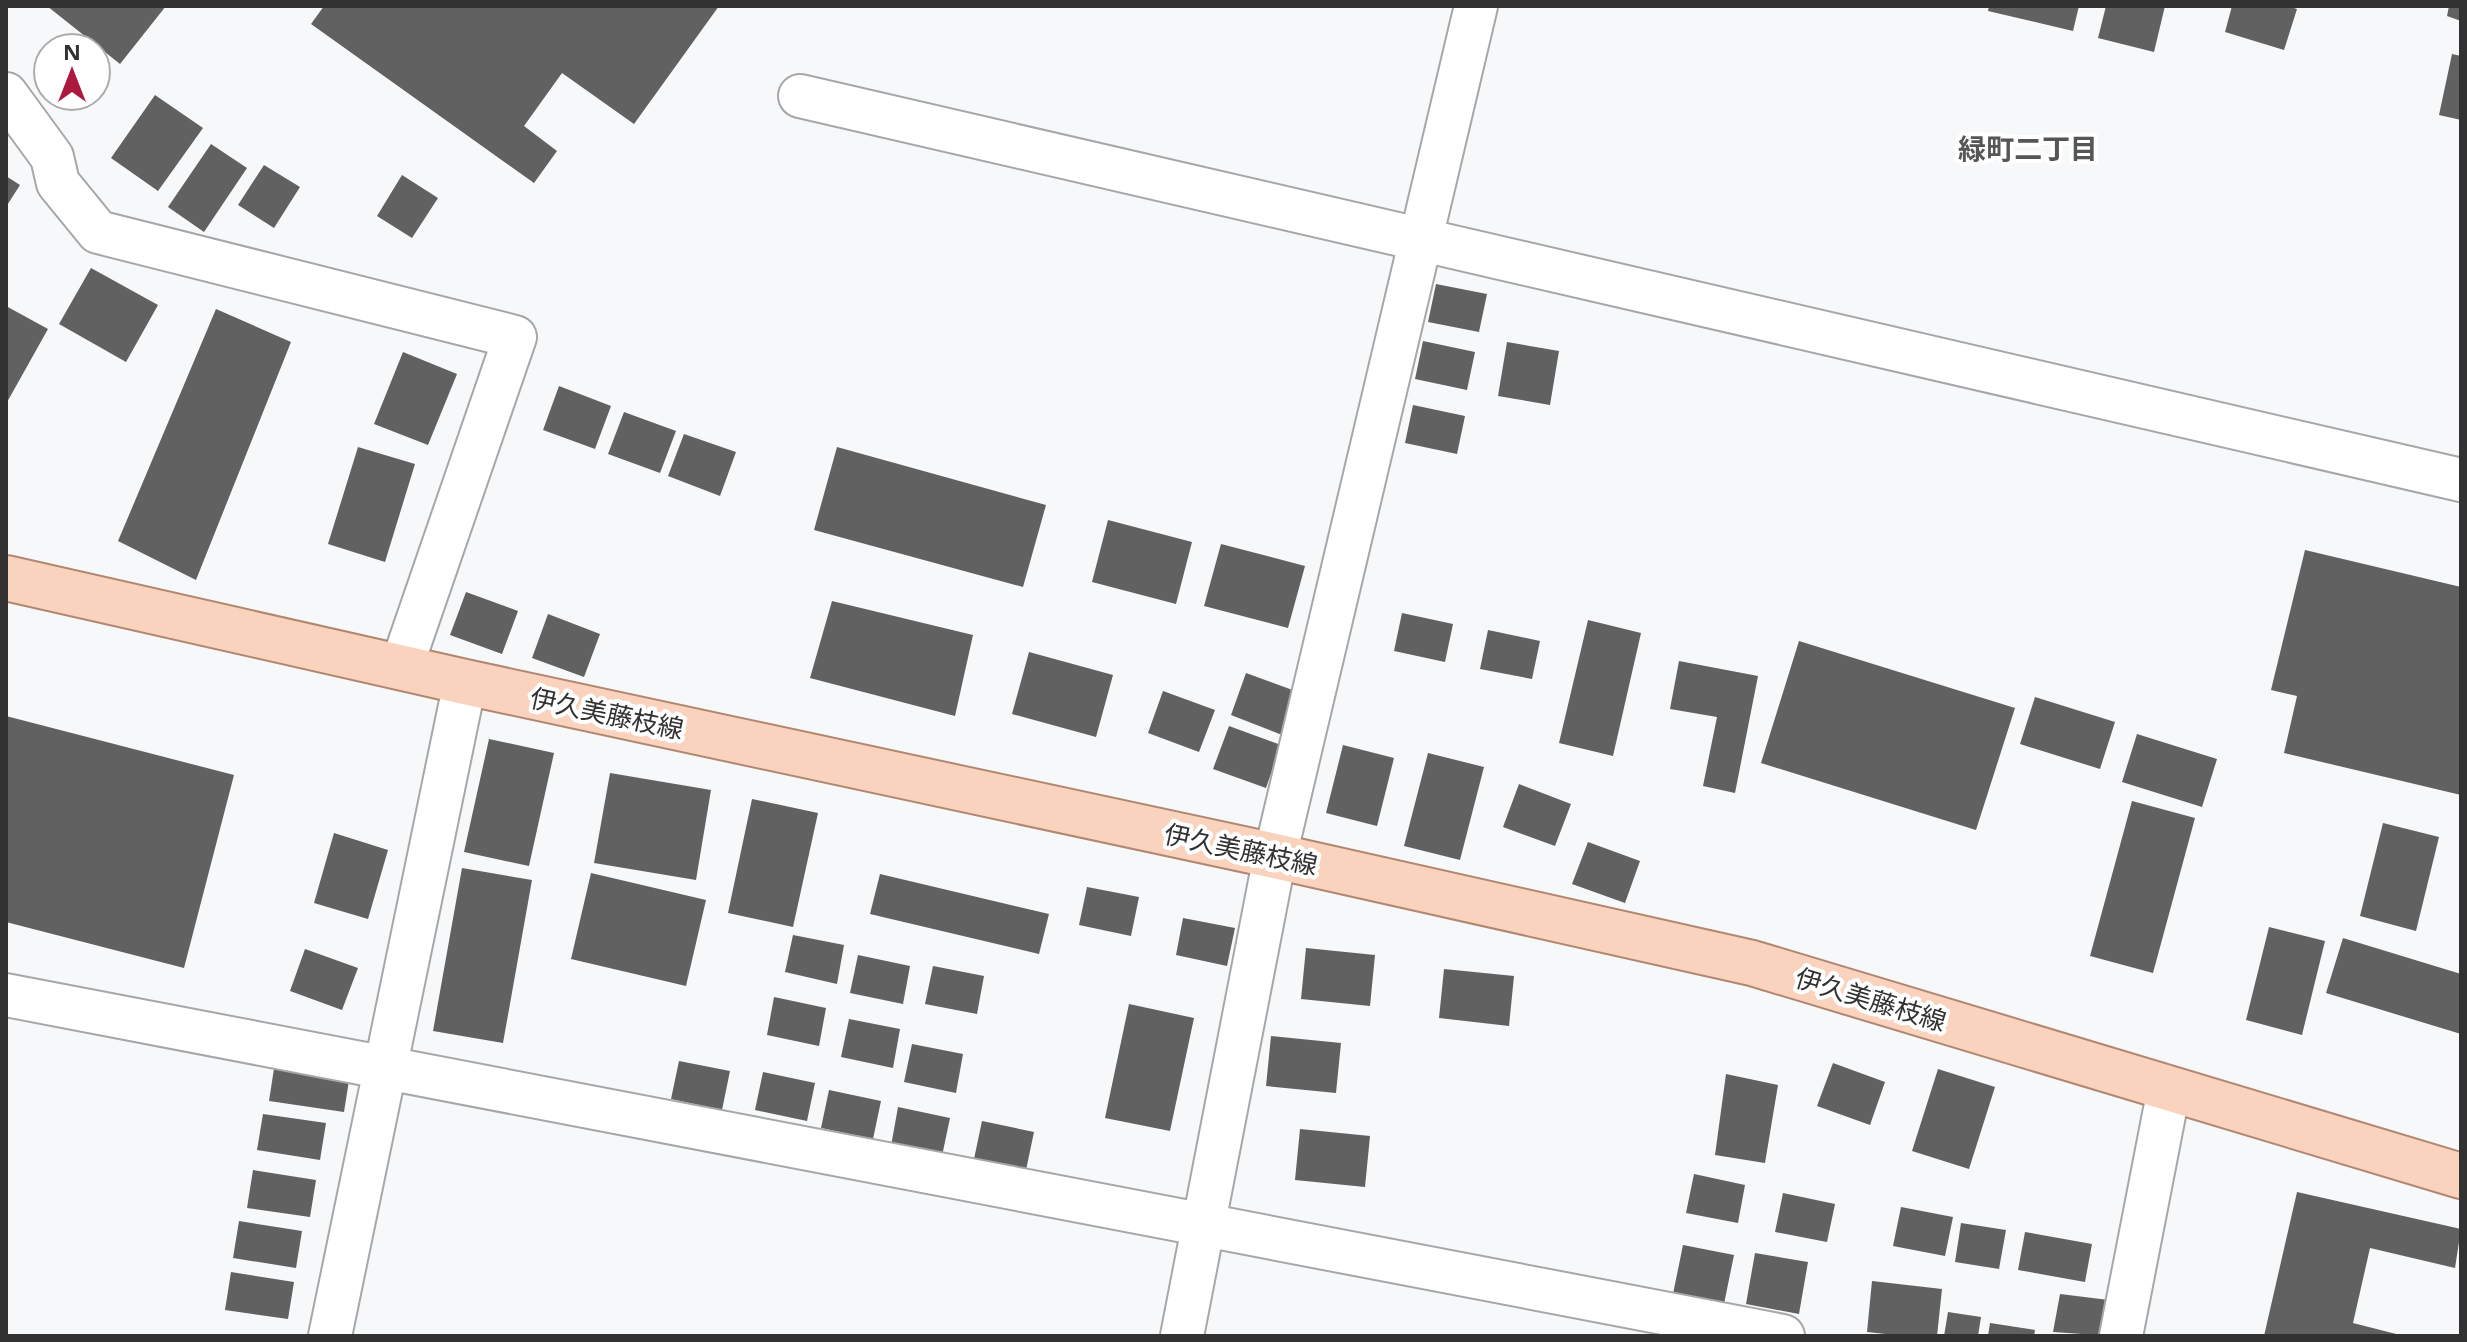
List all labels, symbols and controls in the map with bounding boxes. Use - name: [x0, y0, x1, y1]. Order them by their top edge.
- north arrow: [32, 32, 112, 112]
- text: N: [63, 36, 81, 66]
- district label: 緑町二丁目: [1958, 129, 2098, 167]
- street label: 伊久美藤枝線: [527, 679, 687, 747]
- street label: 伊久美藤枝線: [1161, 815, 1321, 883]
- street label: 伊久美藤枝線: [1791, 959, 1951, 1039]

